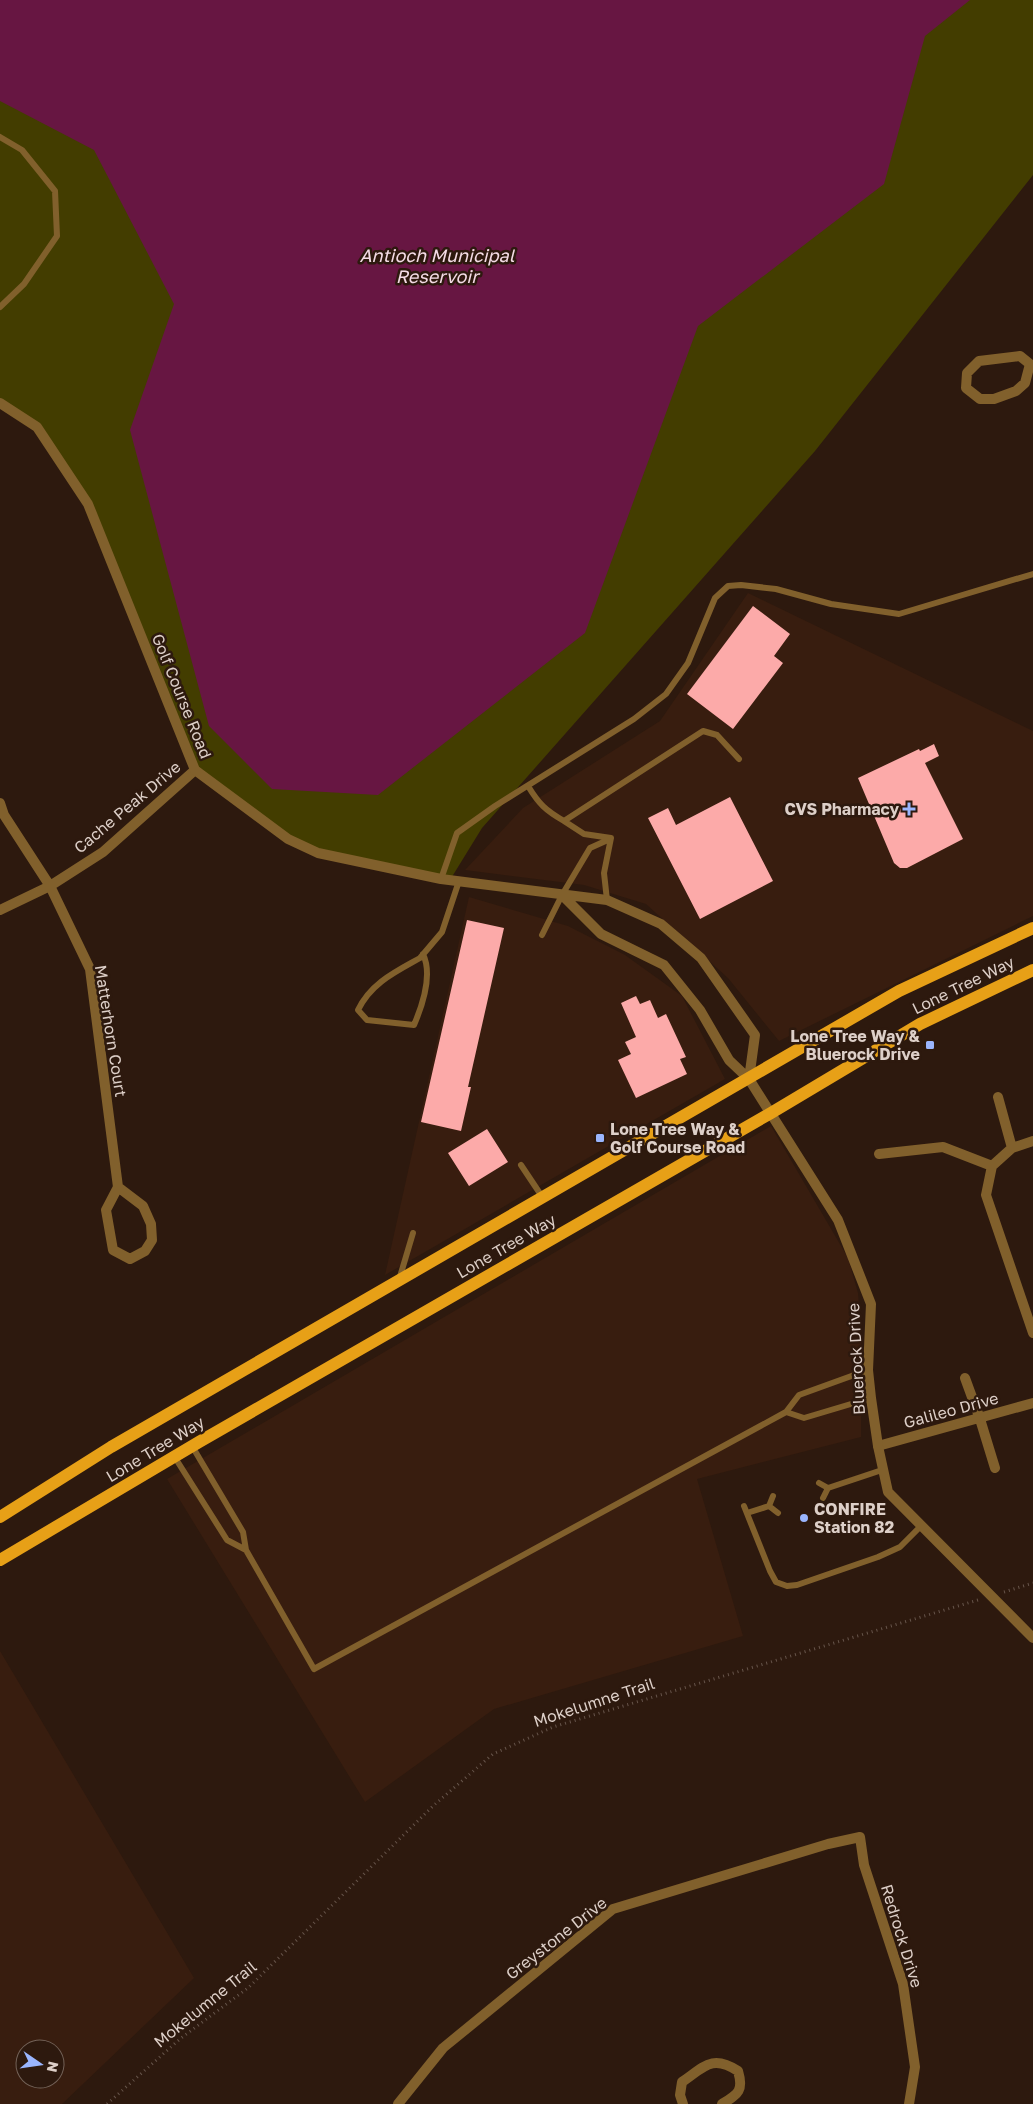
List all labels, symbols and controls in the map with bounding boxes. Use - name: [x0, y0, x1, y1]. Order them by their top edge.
- water label: Antioch Municipal Reservoir: [359, 244, 516, 287]
- street label: Golf Course Road: [148, 631, 216, 761]
- street label: Cache Peak Drive: [70, 757, 184, 857]
- place label: CVS Pharmacy: [784, 799, 899, 819]
- marker: CVS Pharmacy: [903, 803, 915, 815]
- street label: Lone Tree Way: [909, 952, 1017, 1018]
- street label: Matterhorn Court: [91, 964, 131, 1098]
- place label: Lone Tree Way & Bluerock Drive: [790, 1026, 921, 1064]
- marker: Lone Tree Way & Bluerock Drive: [924, 1039, 936, 1051]
- place label: Lone Tree Way & Golf Course Road: [610, 1119, 745, 1157]
- marker: Lone Tree Way & Golf Course Road: [594, 1132, 606, 1144]
- street label: Lone Tree Way: [453, 1210, 559, 1282]
- street label: Bluerock Drive: [843, 1303, 869, 1415]
- street label: Galileo Drive: [901, 1388, 1001, 1432]
- street label: Lone Tree Way: [102, 1412, 208, 1486]
- place label: CONFIRE Station 82: [814, 1499, 895, 1537]
- marker: CONFIRE Station 82: [798, 1512, 810, 1524]
- street label: Mokelumne Trail: [531, 1673, 657, 1731]
- street label: Redrock Drive: [877, 1882, 927, 1990]
- street label: Greystone Drive: [502, 1892, 610, 1984]
- street label: Mokelumne Trail: [150, 1956, 260, 2052]
- north arrow: [15, 2039, 65, 2089]
- text: N: [44, 2060, 63, 2074]

